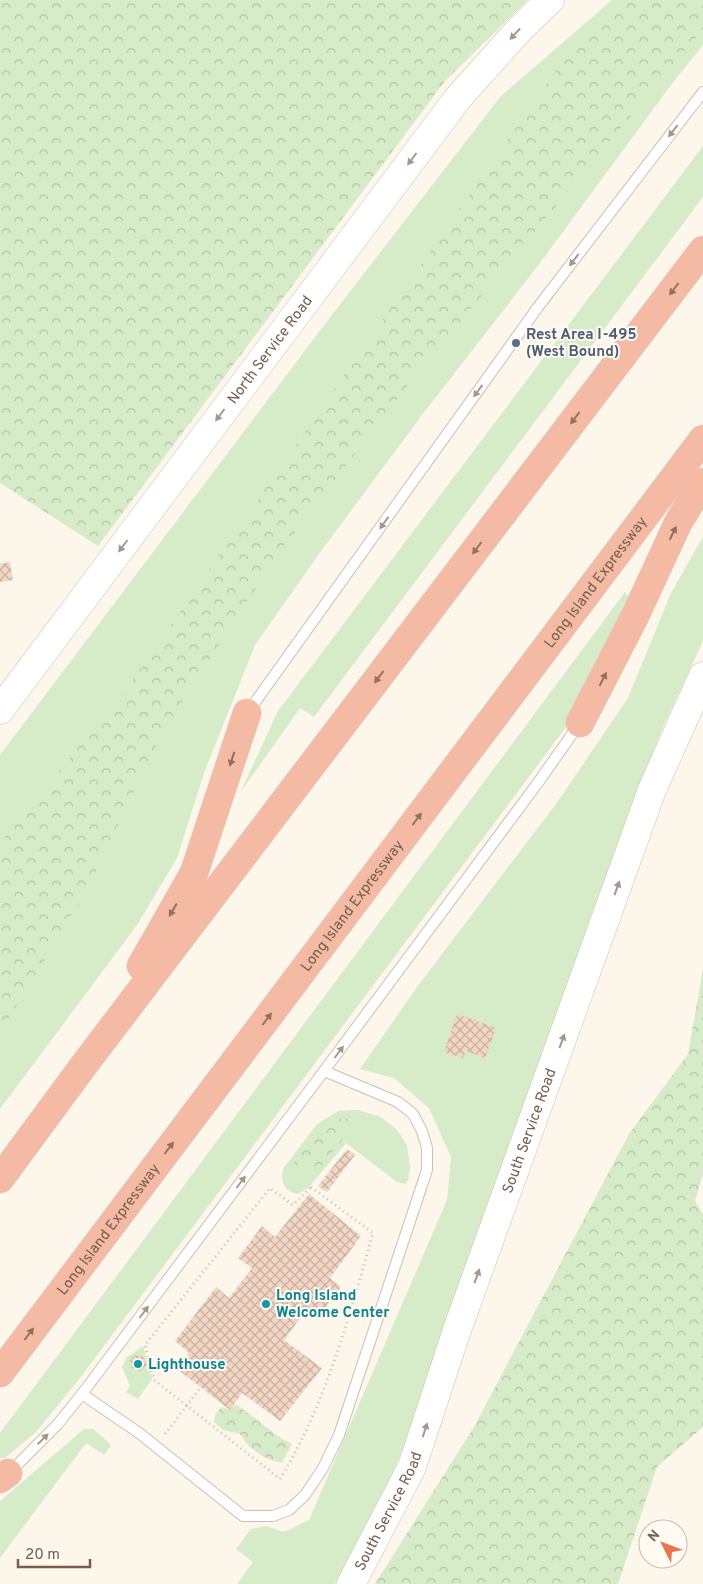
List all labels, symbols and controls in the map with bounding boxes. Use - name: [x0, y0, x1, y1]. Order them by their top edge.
- one-way arrow: [510, 28, 521, 41]
- one-way arrow: [668, 124, 679, 137]
- one-way arrow: [407, 152, 417, 166]
- one-way arrow: [569, 253, 580, 266]
- one-way arrow: [668, 282, 679, 295]
- street label: North Service Road: [224, 293, 318, 409]
- place label: Rest Area I-495 (West Bound): [526, 326, 637, 362]
- marker: Rest Area I-495 (West Bound): [510, 337, 522, 349]
- one-way arrow: [473, 384, 483, 398]
- one-way arrow: [215, 408, 225, 422]
- one-way arrow: [570, 411, 581, 424]
- street label: Long Island Expressway: [541, 513, 652, 653]
- one-way arrow: [379, 516, 389, 530]
- one-way arrow: [669, 526, 677, 540]
- one-way arrow: [118, 539, 128, 553]
- one-way arrow: [472, 541, 482, 555]
- one-way arrow: [373, 670, 384, 683]
- one-way arrow: [599, 672, 607, 687]
- one-way arrow: [228, 752, 235, 767]
- one-way arrow: [412, 812, 422, 826]
- street label: Long Island Expressway: [297, 837, 409, 976]
- one-way arrow: [613, 880, 621, 895]
- one-way arrow: [169, 903, 177, 918]
- one-way arrow: [261, 1013, 272, 1026]
- one-way arrow: [559, 1033, 566, 1048]
- one-way arrow: [334, 1045, 344, 1059]
- street label: South Service Road: [499, 1066, 562, 1196]
- one-way arrow: [164, 1141, 174, 1155]
- street label: Long Island Expressway: [54, 1160, 165, 1300]
- one-way arrow: [236, 1176, 247, 1189]
- one-way arrow: [473, 1268, 481, 1283]
- place label: Long Island Welcome Center: [276, 1287, 390, 1323]
- marker: Long Island Welcome Center: [260, 1298, 272, 1310]
- one-way arrow: [139, 1305, 149, 1319]
- one-way arrow: [24, 1328, 35, 1341]
- place label: Lighthouse: [148, 1356, 226, 1375]
- marker: Lighthouse: [132, 1358, 144, 1370]
- one-way arrow: [421, 1422, 429, 1437]
- one-way arrow: [37, 1433, 49, 1445]
- street label: South Service Road: [351, 1450, 427, 1575]
- north arrow: [638, 1519, 688, 1569]
- text: N: [645, 1527, 664, 1546]
- scale bar: [18, 1536, 90, 1568]
- text: 20 m: [25, 1546, 60, 1565]

